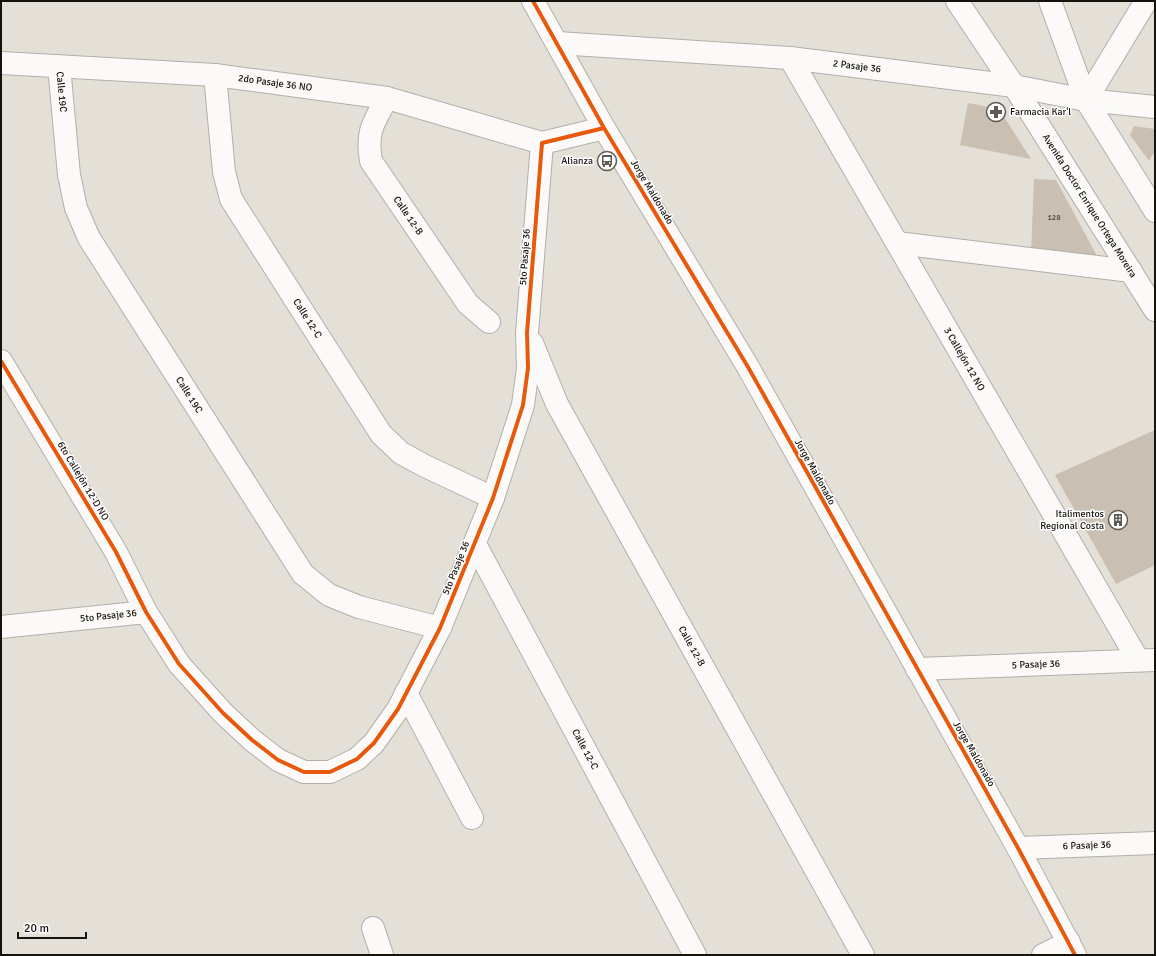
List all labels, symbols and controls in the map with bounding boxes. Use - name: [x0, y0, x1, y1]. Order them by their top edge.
- street label: 2 Pasaje 36: [832, 57, 882, 75]
- street label: Calle 19C: [54, 71, 69, 113]
- street label: 2do Pasaje 36 NO: [237, 72, 313, 94]
- pharmacy icon: Farmacia Kar'l: [985, 101, 1007, 123]
- place label: Farmacia Kar'l: [1010, 106, 1071, 118]
- street label: Avenida Doctor Enrique Ortega Moreira: [1040, 132, 1139, 280]
- bus stop icon: Alianza: [596, 150, 618, 172]
- place label: Alianza: [561, 155, 593, 167]
- street label: Jorge Maldonado: [628, 158, 676, 226]
- street label: Calle 12-B: [391, 194, 425, 237]
- house number: 128: [1048, 212, 1060, 222]
- street label: 5to Pasaje 36: [517, 228, 533, 286]
- street label: Calle 12-C: [290, 297, 324, 340]
- street label: 3 Callejón 12 NO: [941, 325, 987, 394]
- street label: Calle 19C: [173, 375, 205, 415]
- street label: Jorge Maldonado: [792, 437, 838, 507]
- street label: 6to Callejón 12-D NO: [55, 439, 112, 523]
- place label: Italimentos Regional Costa: [1040, 508, 1105, 532]
- building icon: Italimentos Regional Costa: [1107, 509, 1129, 531]
- street label: 5to Pasaje 36: [440, 539, 472, 597]
- street label: 5to Pasaje 36: [79, 607, 137, 625]
- street label: Calle 12-B: [676, 624, 708, 669]
- street label: 5 Pasaje 36: [1011, 658, 1060, 671]
- street label: Jorge Maldonado: [950, 719, 998, 789]
- street label: Calle 12-C: [569, 727, 601, 772]
- street label: 6 Pasaje 36: [1063, 839, 1111, 852]
- scale bar: [18, 914, 86, 940]
- text: 20 m: [24, 921, 49, 936]

